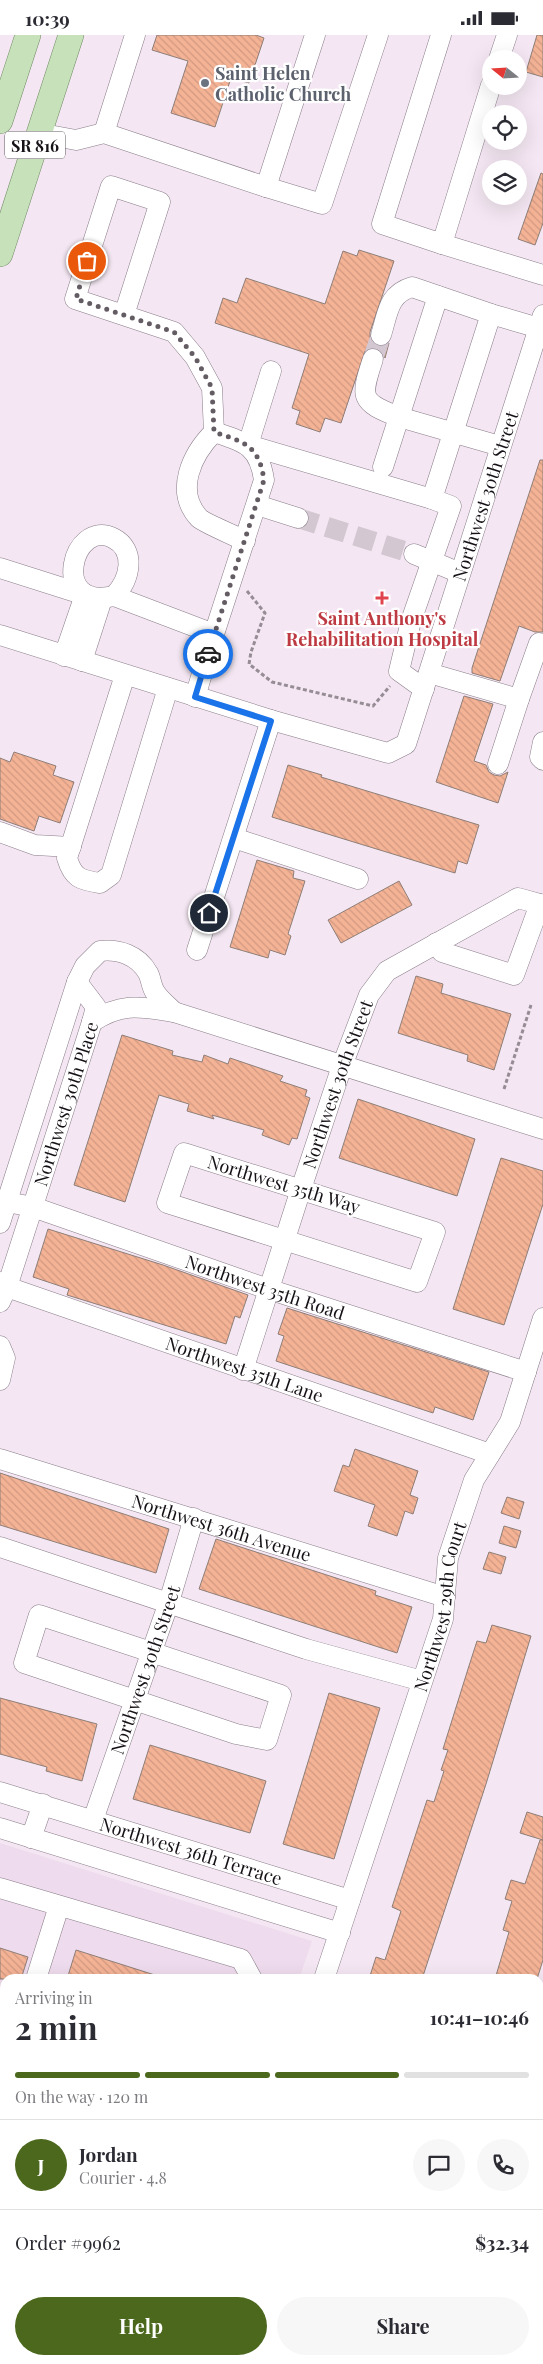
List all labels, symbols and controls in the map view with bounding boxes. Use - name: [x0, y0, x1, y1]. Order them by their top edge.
- text: 10:39: [25, 5, 70, 31]
- north arrow: [482, 50, 528, 95]
- map controls: [482, 50, 527, 205]
- place label: Saint Helen Catholic Church: [215, 61, 351, 106]
- marker: Saint Helen Catholic Church: [199, 77, 211, 89]
- button: locate: [482, 105, 527, 150]
- road number: SR 816: [5, 131, 65, 159]
- button: layers: [482, 160, 527, 205]
- pin: [66, 240, 108, 282]
- icon: bag: [73, 247, 101, 275]
- street label: Northwest 30th Street: [447, 407, 524, 584]
- marker: Saint Anthony's Rehabilitation Hospital: [375, 591, 389, 605]
- place label: Saint Anthony's Rehabilitation Hospital: [286, 606, 479, 651]
- courier: [183, 629, 233, 679]
- icon: car: [194, 640, 222, 668]
- pin: [188, 892, 230, 934]
- icon: home: [195, 899, 223, 927]
- street label: Northwest 30th Street: [297, 996, 378, 1172]
- street label: Northwest 30th Place: [28, 1019, 103, 1189]
- street label: Northwest 35th Way: [205, 1149, 363, 1219]
- street label: Northwest 35th Road: [182, 1249, 348, 1325]
- street label: Northwest 35th Lane: [163, 1331, 326, 1407]
- street label: Northwest 36th Avenue: [129, 1489, 314, 1567]
- street label: Northwest 29th Court: [408, 1517, 472, 1695]
- street label: Northwest 30th Street: [105, 1582, 185, 1758]
- street label: Northwest 36th Terrace: [97, 1812, 285, 1890]
- text: Arriving in: [15, 1987, 93, 2008]
- text: 10:41–10:46: [430, 2004, 529, 2030]
- text: 2 min: [15, 2005, 98, 2048]
- text: On the way · 120 m: [15, 2086, 148, 2107]
- button: chat: [413, 2139, 465, 2191]
- button: phone: [477, 2139, 529, 2191]
- text: Jordan: [79, 2141, 138, 2167]
- text: J: [38, 2152, 44, 2178]
- text: Courier · 4.8: [79, 2167, 167, 2188]
- text: Order #9962: [15, 2229, 121, 2255]
- text: $32.34: [475, 2229, 529, 2255]
- button: Help: [15, 2297, 267, 2355]
- button: Share: [277, 2297, 529, 2355]

